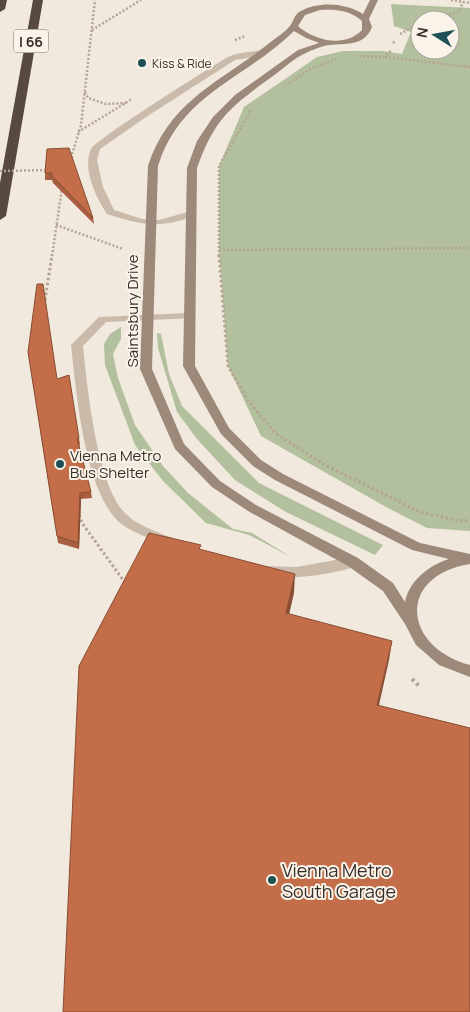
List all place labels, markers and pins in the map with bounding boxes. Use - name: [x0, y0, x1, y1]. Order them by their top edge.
- place label: Kiss & Ride: [152, 55, 212, 72]
- marker: Kiss & Ride: [136, 57, 148, 69]
- place label: Vienna Metro Bus Shelter: [70, 445, 162, 483]
- marker: Vienna Metro Bus Shelter: [54, 458, 66, 470]
- place label: Vienna Metro South Garage: [282, 858, 396, 903]
- marker: Vienna Metro South Garage: [266, 874, 278, 886]

